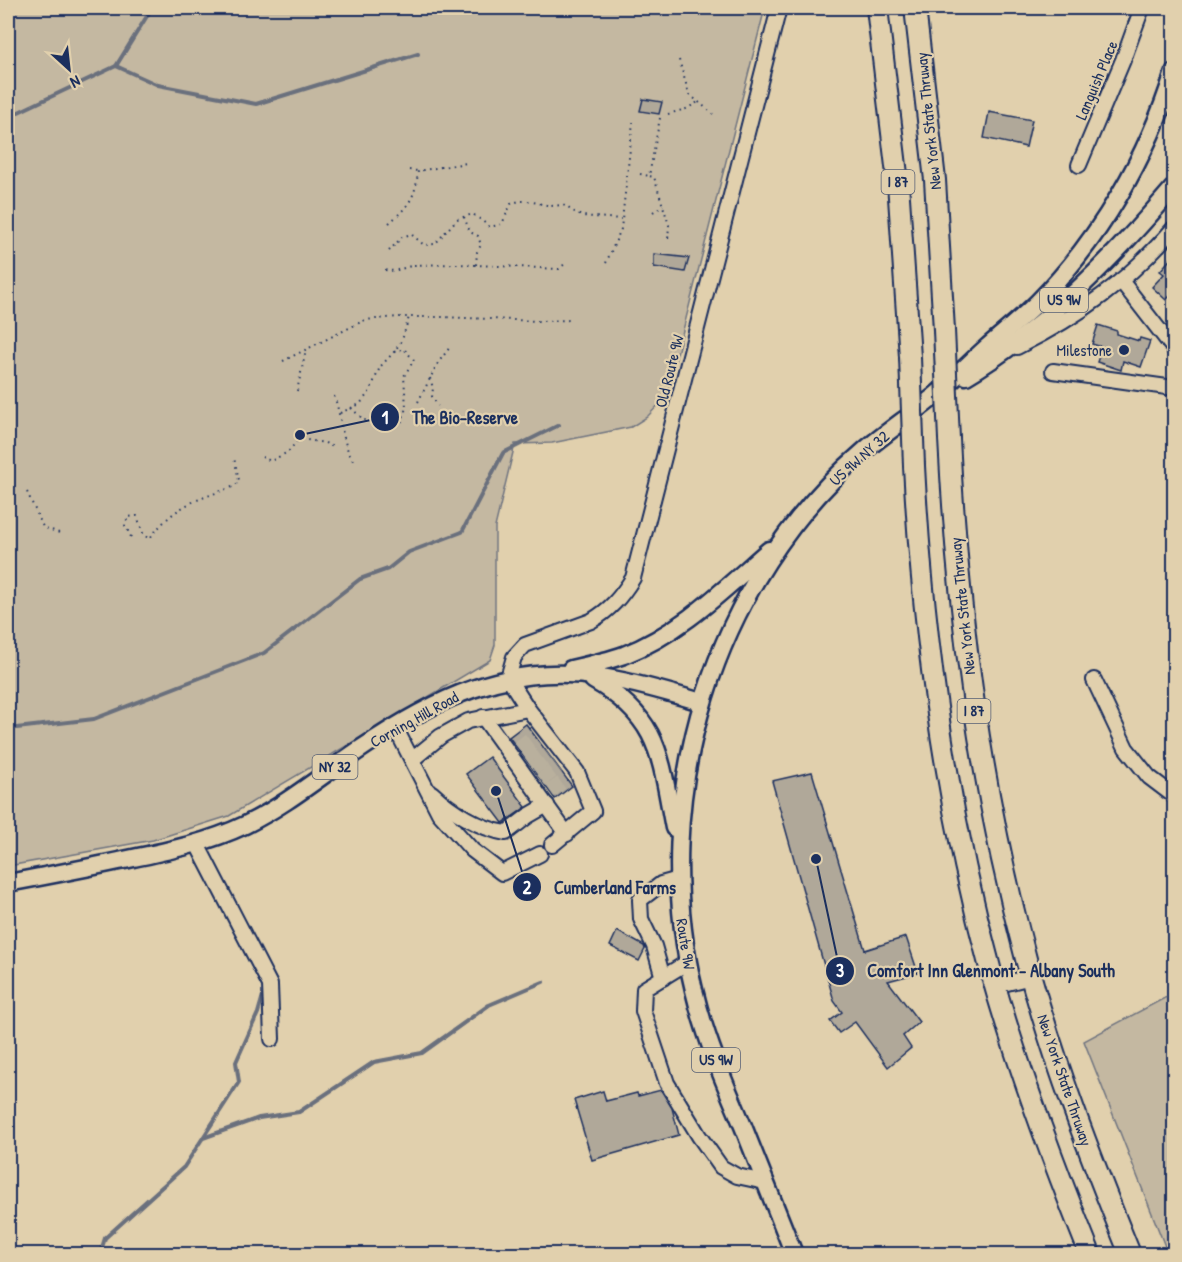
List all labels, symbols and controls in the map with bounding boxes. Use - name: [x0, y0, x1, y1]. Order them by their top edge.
- street label: Languish Place: [1069, 36, 1123, 123]
- north arrow: [39, 39, 99, 99]
- street label: New York State Thruway: [910, 51, 946, 191]
- text: N: [67, 71, 85, 94]
- road number: I 87: [882, 170, 914, 194]
- road number: US 9W: [1040, 288, 1088, 312]
- street label: Old Route 9W: [649, 332, 689, 410]
- place label: Milestone: [1057, 339, 1113, 361]
- marker: Milestone: [1117, 343, 1131, 357]
- callout: The Bio-Reserve: [370, 399, 529, 435]
- text: 1: [382, 405, 389, 430]
- text: The Bio-Reserve: [411, 405, 519, 430]
- street label: US 9W NY 32: [824, 425, 894, 491]
- street label: New York State Thruway: [944, 536, 980, 676]
- street label: Corning Hill Road: [366, 686, 462, 752]
- road number: I 87: [958, 699, 990, 723]
- road number: NY 32: [312, 755, 358, 779]
- callout: Cumberland Farms: [512, 869, 688, 905]
- text: 2: [523, 875, 532, 900]
- text: Cumberland Farms: [554, 875, 676, 900]
- street label: Route 9W: [671, 917, 701, 971]
- callout: Comfort Inn Glenmont - Albany South: [825, 953, 1126, 989]
- text: 3: [836, 958, 844, 983]
- text: Comfort Inn Glenmont - Albany South: [867, 958, 1115, 984]
- street label: New York State Thruway: [1032, 1011, 1098, 1149]
- road number: US 9W: [692, 1048, 740, 1072]

